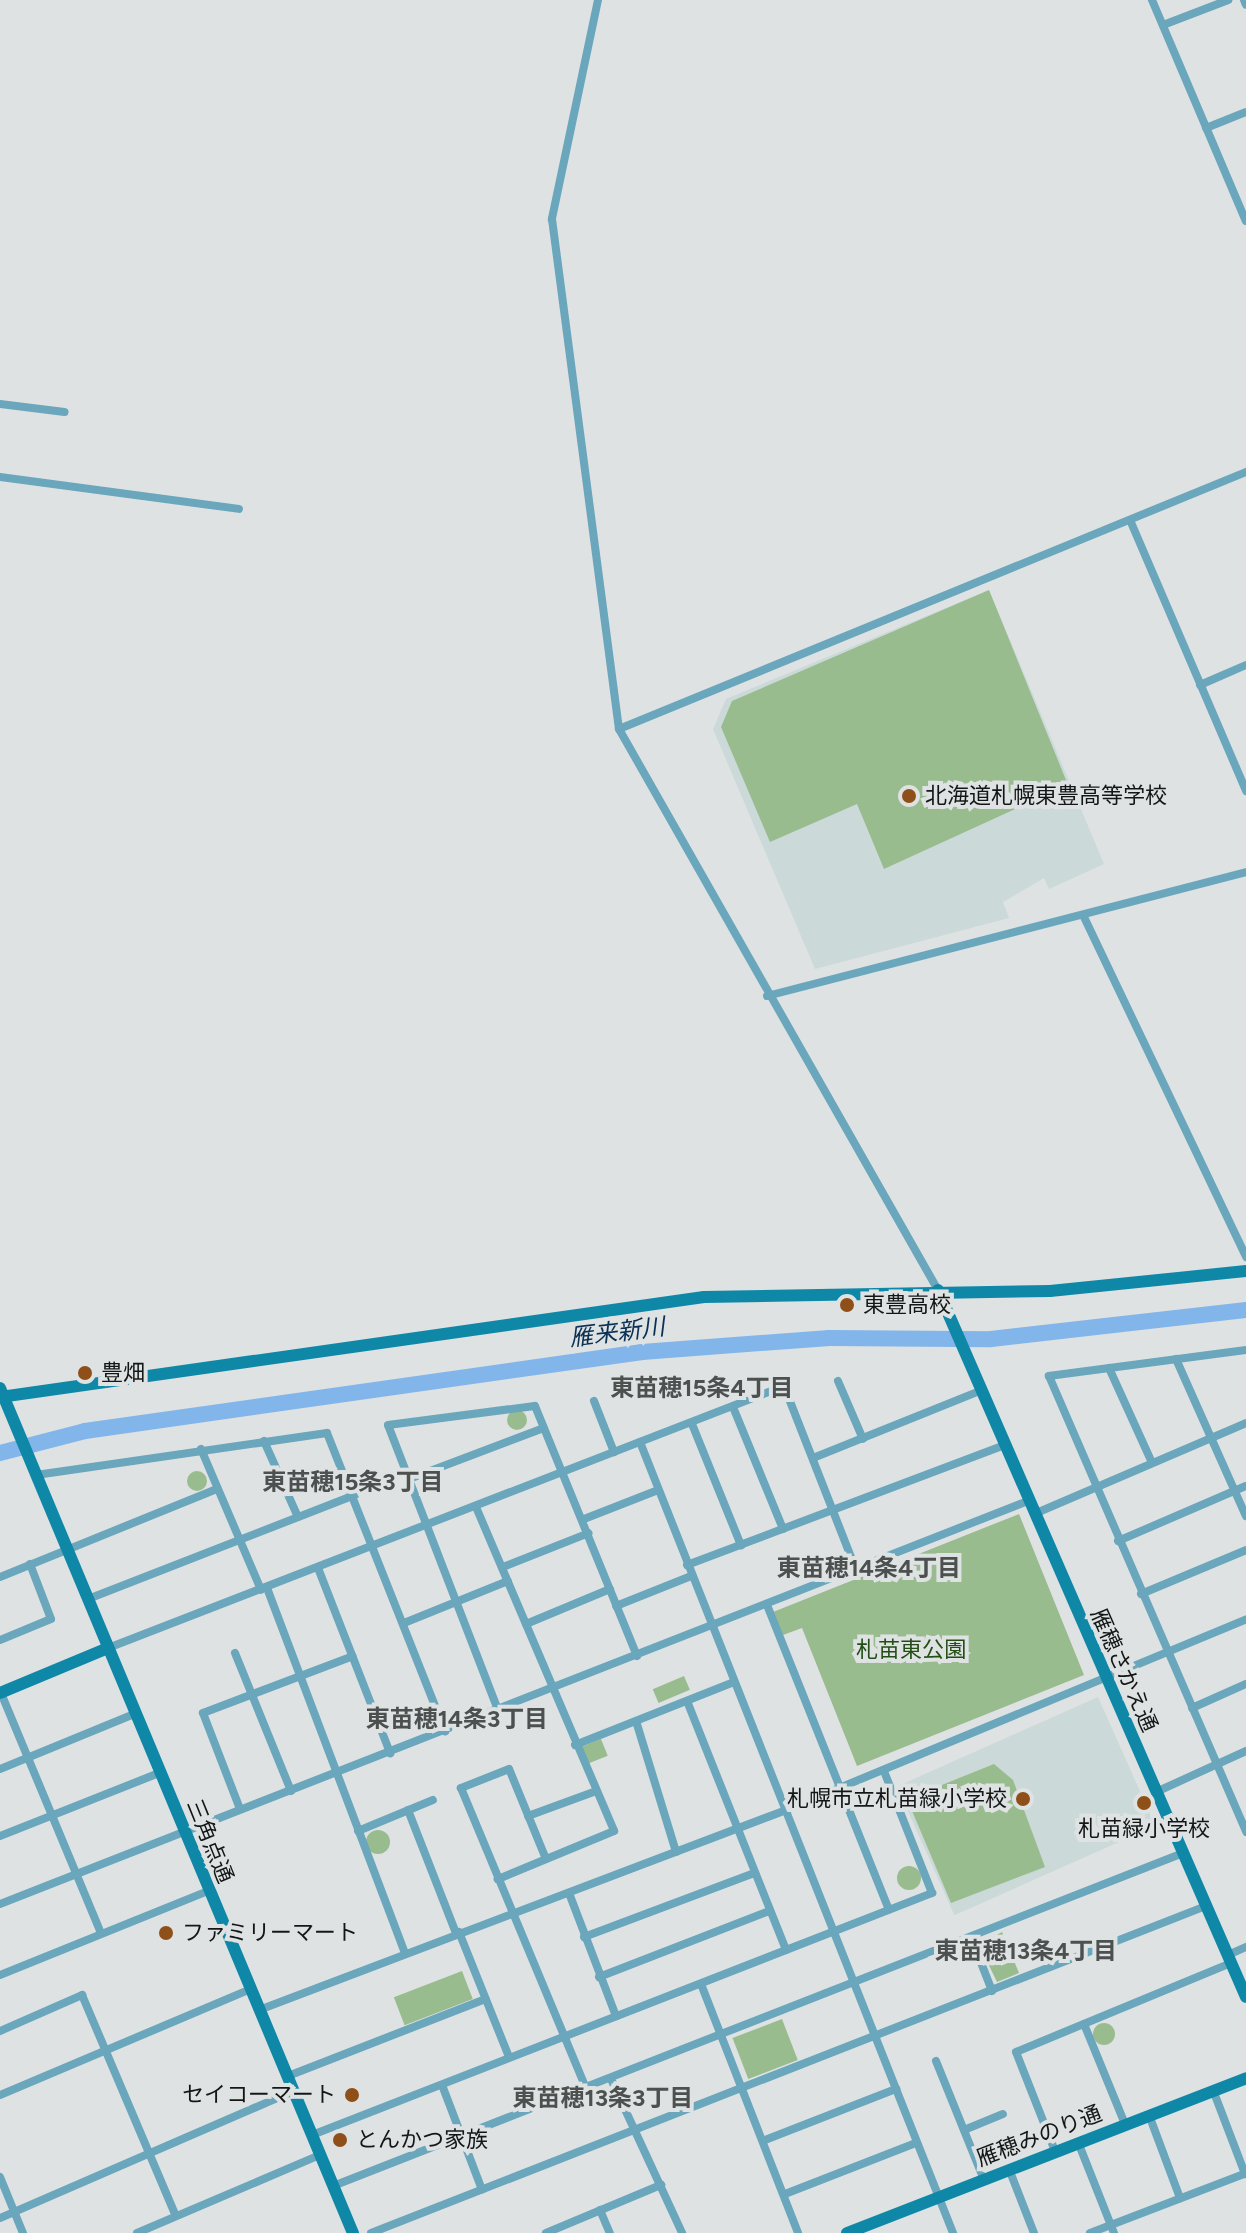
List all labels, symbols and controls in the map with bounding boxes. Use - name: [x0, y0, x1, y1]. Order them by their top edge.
- place label: 北海道札幌東豊高等学校: [925, 783, 1167, 809]
- marker: 北海道札幌東豊高等学校: [900, 787, 918, 805]
- place label: 東豊高校: [863, 1292, 951, 1318]
- marker: 東豊高校: [838, 1296, 856, 1314]
- water label: 雁来新川: [568, 1312, 666, 1352]
- place label: 豊畑: [101, 1360, 145, 1386]
- marker: 豊畑: [76, 1364, 94, 1382]
- district label: 東苗穂15条4丁目: [610, 1374, 794, 1402]
- district label: 東苗穂15条3丁目: [262, 1468, 444, 1496]
- district label: 東苗穂14条4丁目: [777, 1554, 961, 1582]
- street label: 雁穂さかえ通: [1085, 1604, 1163, 1736]
- park label: 札苗東公園: [856, 1637, 966, 1663]
- district label: 東苗穂14条3丁目: [366, 1705, 548, 1733]
- place label: 札幌市立札苗緑小学校: [787, 1786, 1007, 1812]
- marker: 札幌市立札苗緑小学校: [1014, 1790, 1032, 1808]
- marker: 札苗緑小学校: [1135, 1794, 1153, 1812]
- street label: 三角点通: [181, 1795, 239, 1887]
- place label: 札苗緑小学校: [1078, 1816, 1210, 1842]
- place label: ファミリーマート: [182, 1920, 358, 1946]
- marker: ファミリーマート: [157, 1924, 175, 1942]
- district label: 東苗穂13条4丁目: [935, 1937, 1117, 1965]
- place label: セイコーマート: [182, 2082, 336, 2108]
- district label: 東苗穂13条3丁目: [513, 2084, 693, 2112]
- marker: セイコーマート: [343, 2086, 361, 2104]
- street label: 雁穂みのり通: [973, 2100, 1105, 2172]
- place label: とんかつ家族: [356, 2127, 488, 2153]
- marker: とんかつ家族: [331, 2131, 349, 2149]

